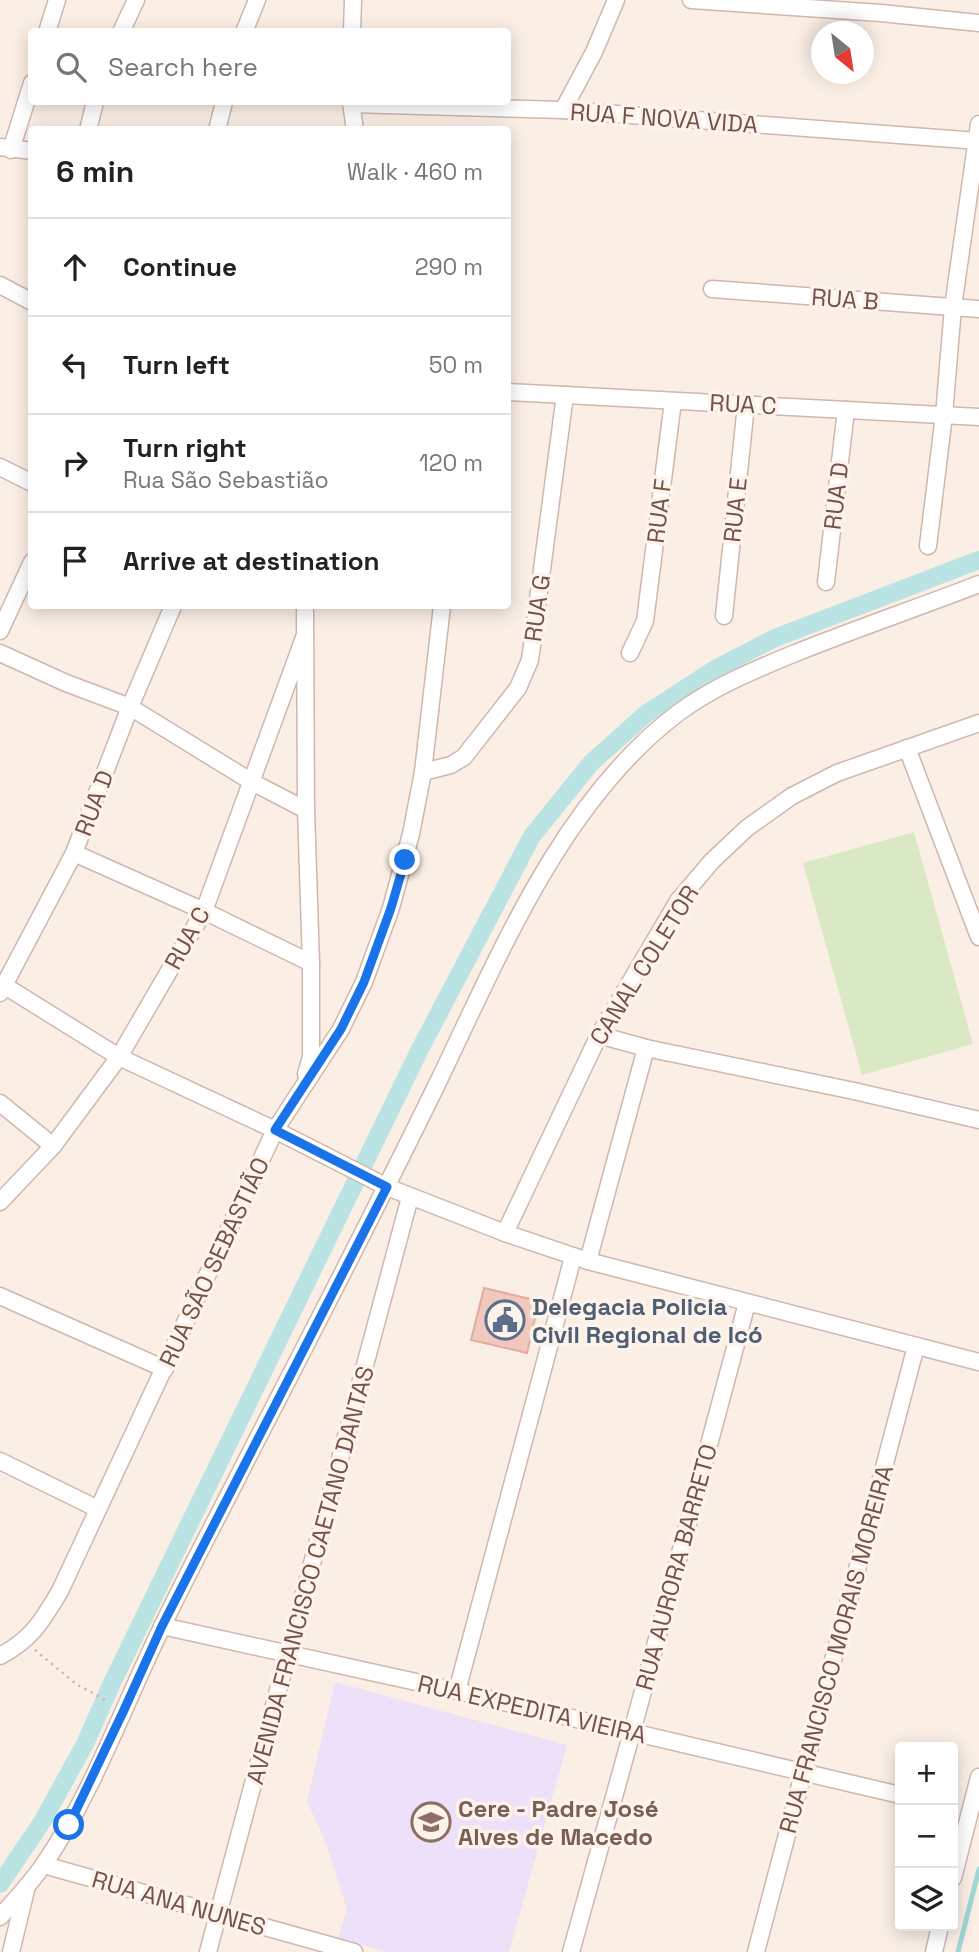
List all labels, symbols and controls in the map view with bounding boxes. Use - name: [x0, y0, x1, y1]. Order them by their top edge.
- north arrow: [811, 21, 874, 84]
- search box: [28, 28, 511, 105]
- icon: search: [52, 48, 90, 86]
- text: Search here: [108, 50, 258, 84]
- street label: RUA F NOVA VIDA: [569, 96, 759, 140]
- text: 6 min: [56, 152, 134, 191]
- text: Walk · 460 m: [347, 157, 483, 187]
- icon: ahead: [56, 248, 94, 286]
- text: Continue: [123, 250, 237, 284]
- text: 290 m: [415, 252, 483, 282]
- street label: RUA B: [810, 281, 880, 317]
- icon: left: [56, 346, 94, 384]
- text: Turn left: [123, 348, 230, 382]
- text: 50 m: [429, 350, 483, 380]
- street label: RUA C: [709, 387, 777, 421]
- text: Turn right: [123, 431, 247, 465]
- icon: right: [56, 444, 94, 482]
- text: 120 m: [419, 448, 483, 478]
- street label: RUA D: [816, 461, 856, 531]
- text: Rua São Sebastião: [123, 465, 329, 495]
- street label: RUA E: [716, 476, 754, 544]
- street label: RUA F: [640, 477, 678, 545]
- icon: arrive: [56, 542, 94, 580]
- text: Arrive at destination: [123, 544, 380, 578]
- street label: RUA G: [517, 572, 557, 644]
- street label: RUA D: [67, 766, 121, 840]
- route end: [389, 844, 420, 875]
- street label: CANAL COLETOR: [582, 879, 706, 1051]
- street label: RUA C: [157, 901, 217, 975]
- street label: RUA SÃO SEBASTIÃO: [152, 1152, 276, 1372]
- place label: Delegacia Policia Civil Regional de Icó: [532, 1291, 763, 1350]
- public building icon: Delegacia Policia Civil Regional de Icó: [484, 1299, 526, 1341]
- street label: AVENIDA FRANCISCO CAETANO DANTAS: [239, 1362, 381, 1788]
- street label: RUA AURORA BARRETO: [628, 1440, 724, 1694]
- street label: RUA FRANCISCO MORAIS MOREIRA: [772, 1461, 900, 1837]
- street label: RUA EXPEDITA VIEIRA: [415, 1668, 649, 1750]
- map controls: [895, 1742, 958, 1931]
- button: +: [895, 1742, 958, 1805]
- place label: Cere - Padre José Alves de Macedo: [458, 1793, 659, 1852]
- school or university icon: Cere - Padre José Alves de Macedo: [410, 1801, 452, 1843]
- button: −: [895, 1805, 958, 1868]
- route start: [53, 1809, 84, 1840]
- street label: RUA ANA NUNES: [88, 1863, 270, 1943]
- button: layers: [895, 1868, 958, 1931]

